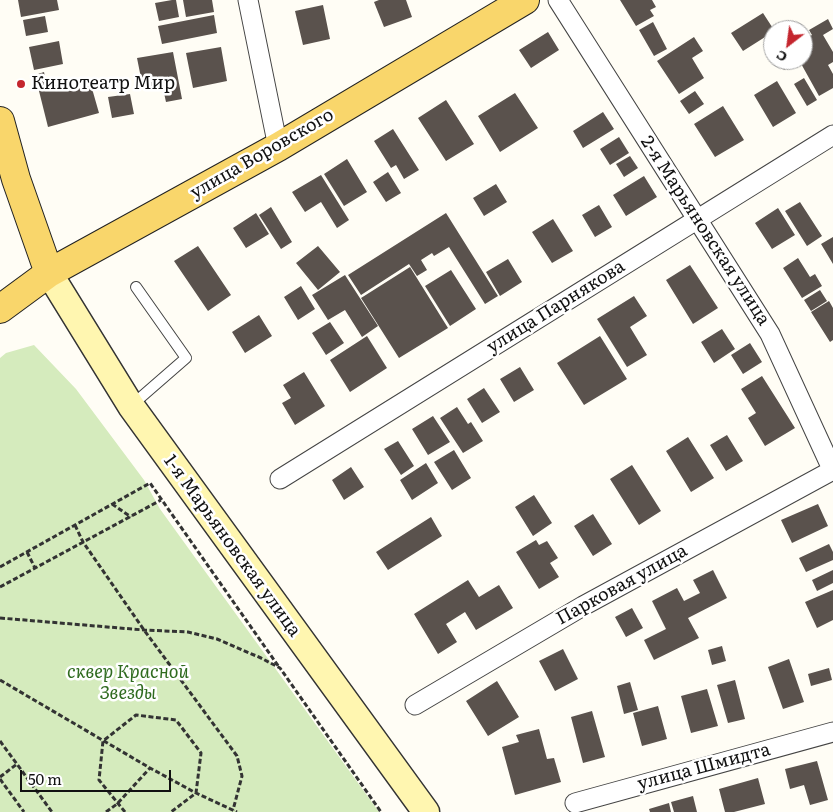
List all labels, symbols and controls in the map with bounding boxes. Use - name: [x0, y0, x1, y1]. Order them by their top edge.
- north arrow: [763, 20, 813, 70]
- text: С: [772, 46, 790, 68]
- place label: Кинотеатр Мир: [31, 73, 175, 95]
- marker: Кинотеатр Мир: [15, 78, 27, 90]
- street label: улица Воровского: [186, 104, 338, 204]
- street label: 2-я Марьяновская улица: [636, 132, 774, 330]
- street label: улица Парнякова: [483, 256, 629, 358]
- street label: 1-я Марьяновская улица: [159, 451, 305, 641]
- street label: Парковая улица: [553, 540, 691, 630]
- park label: сквер Красной Звезды: [67, 662, 189, 704]
- street label: улица Шмидта: [635, 739, 773, 795]
- scale bar: [22, 760, 174, 792]
- text: 50 m: [28, 767, 62, 790]

